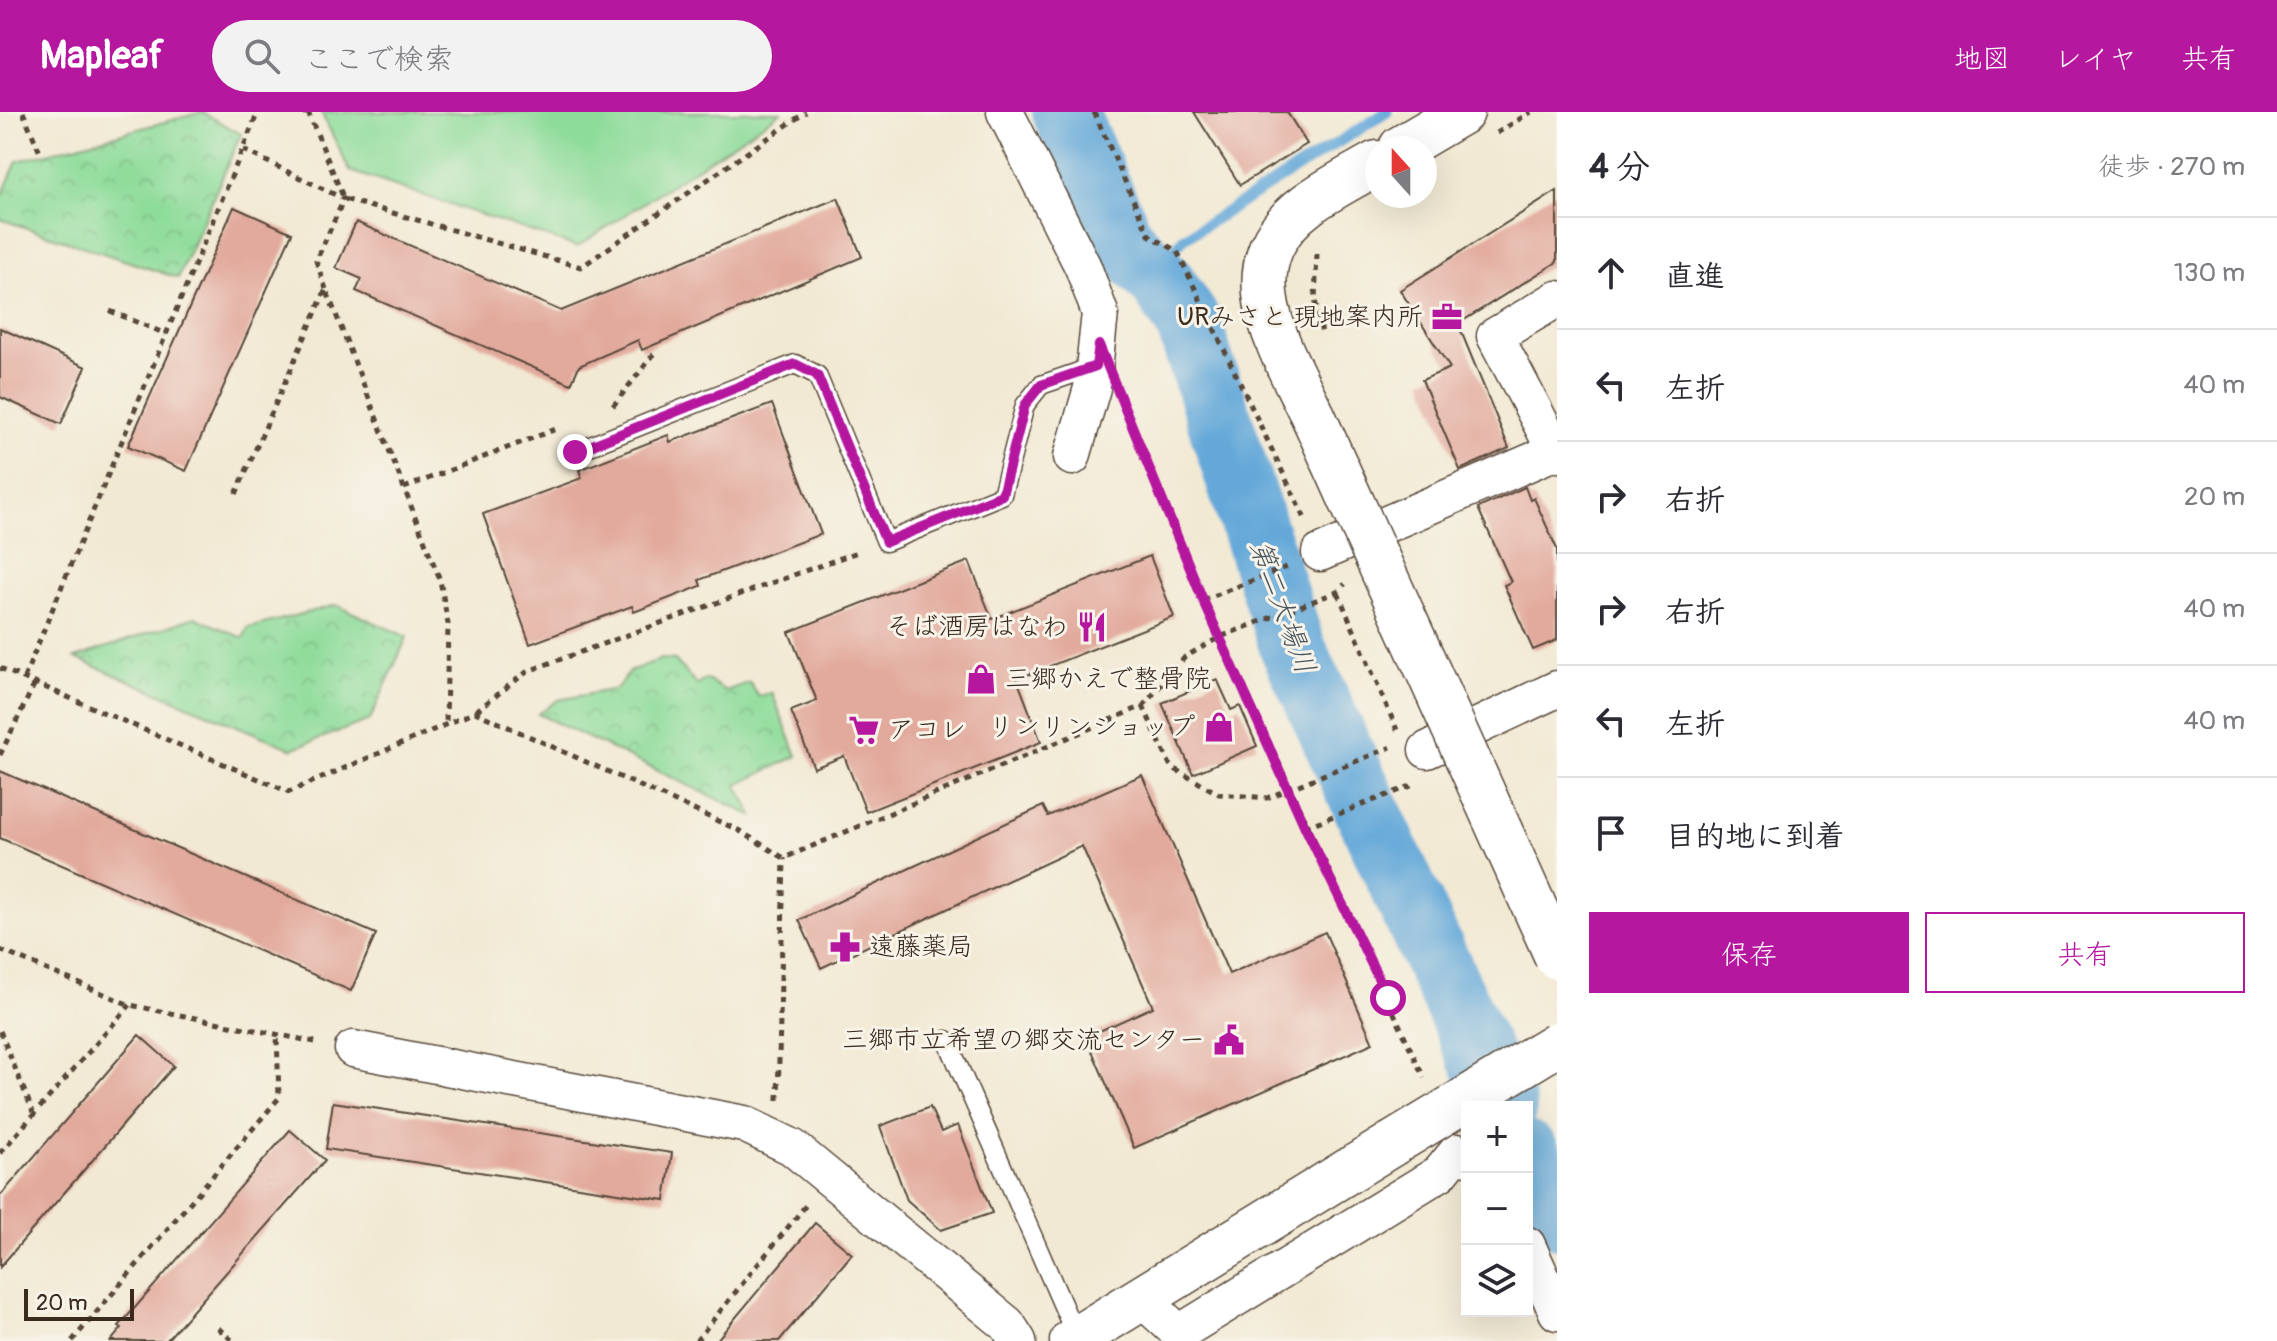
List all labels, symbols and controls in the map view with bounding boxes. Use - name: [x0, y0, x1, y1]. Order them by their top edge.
- search box: [212, 20, 772, 92]
- text: Mapleaf: [40, 32, 164, 80]
- icon: search: [240, 34, 284, 78]
- text: ここで検索: [304, 41, 454, 78]
- text: 地図: [1954, 42, 2010, 77]
- text: レイヤ: [2054, 42, 2137, 77]
- text: 共有: [2181, 42, 2237, 77]
- north arrow: [1365, 136, 1437, 208]
- text: 4 分: [1589, 146, 1650, 189]
- text: 徒歩 · 270 m: [2099, 151, 2245, 183]
- icon: ahead: [1589, 251, 1633, 295]
- text: 130 m: [2174, 257, 2245, 289]
- text: 直進: [1665, 258, 1725, 295]
- office icon: URみさと 現地案内所: [1430, 300, 1464, 334]
- place label: URみさと 現地案内所: [1177, 301, 1423, 333]
- icon: left: [1589, 363, 1633, 407]
- text: 40 m: [2183, 369, 2245, 401]
- text: 左折: [1665, 370, 1725, 407]
- route end: [557, 434, 593, 470]
- icon: right: [1589, 475, 1633, 519]
- text: 20 m: [2184, 481, 2245, 513]
- text: 右折: [1665, 482, 1725, 519]
- water label: 第二大場川: [1242, 535, 1322, 679]
- icon: right: [1589, 587, 1633, 631]
- text: 40 m: [2183, 593, 2245, 625]
- text: 右折: [1665, 594, 1725, 631]
- restaurant icon: そば酒房はなわ: [1075, 610, 1109, 644]
- place label: そば酒房はなわ: [886, 611, 1068, 643]
- shop icon: 三郷かえで整骨院: [964, 662, 998, 696]
- place label: 三郷かえで整骨院: [1005, 663, 1211, 695]
- icon: left: [1589, 699, 1633, 743]
- text: 40 m: [2183, 705, 2245, 737]
- text: 左折: [1665, 706, 1725, 743]
- shop icon: リンリンショップ: [1202, 710, 1236, 744]
- place label: リンリンショップ: [988, 711, 1195, 743]
- supermarket icon: アコレ: [847, 713, 881, 747]
- place label: アコレ: [888, 714, 966, 746]
- icon: arrive: [1589, 811, 1633, 855]
- text: 目的地に到着: [1665, 818, 1845, 855]
- button: 保存: [1589, 912, 1909, 993]
- button: 共有: [1925, 912, 2245, 993]
- pharmacy icon: 遠藤薬局: [828, 930, 862, 964]
- place label: 遠藤薬局: [869, 931, 973, 963]
- route start: [1370, 980, 1406, 1016]
- public building icon: 三郷市立希望の郷交流センター: [1212, 1023, 1246, 1057]
- place label: 三郷市立希望の郷交流センター: [842, 1024, 1205, 1056]
- map controls: [1461, 1101, 1533, 1317]
- button: +: [1461, 1101, 1533, 1173]
- button: −: [1461, 1173, 1533, 1245]
- button: layers: [1461, 1245, 1533, 1317]
- scale bar: [24, 1285, 134, 1321]
- text: 20 m: [36, 1289, 88, 1317]

